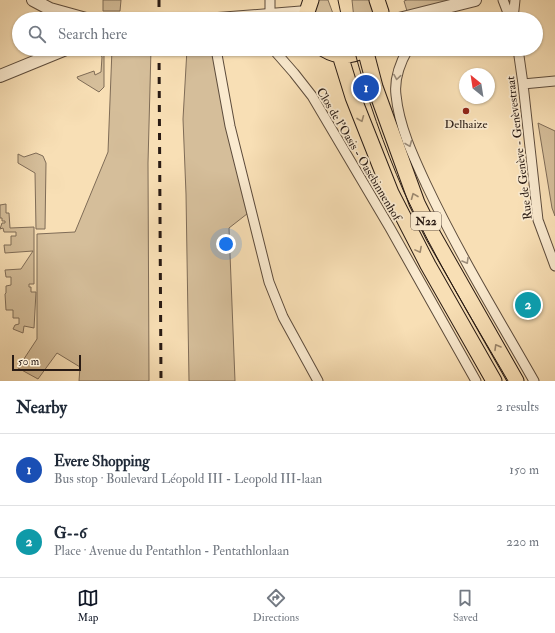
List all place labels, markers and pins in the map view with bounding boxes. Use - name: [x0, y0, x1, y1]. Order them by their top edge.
- pin: 1: [353, 73, 379, 103]
- marker: Delhaize: [461, 106, 471, 116]
- place label: Delhaize: [444, 117, 488, 132]
- pin: 2: [515, 290, 541, 320]

